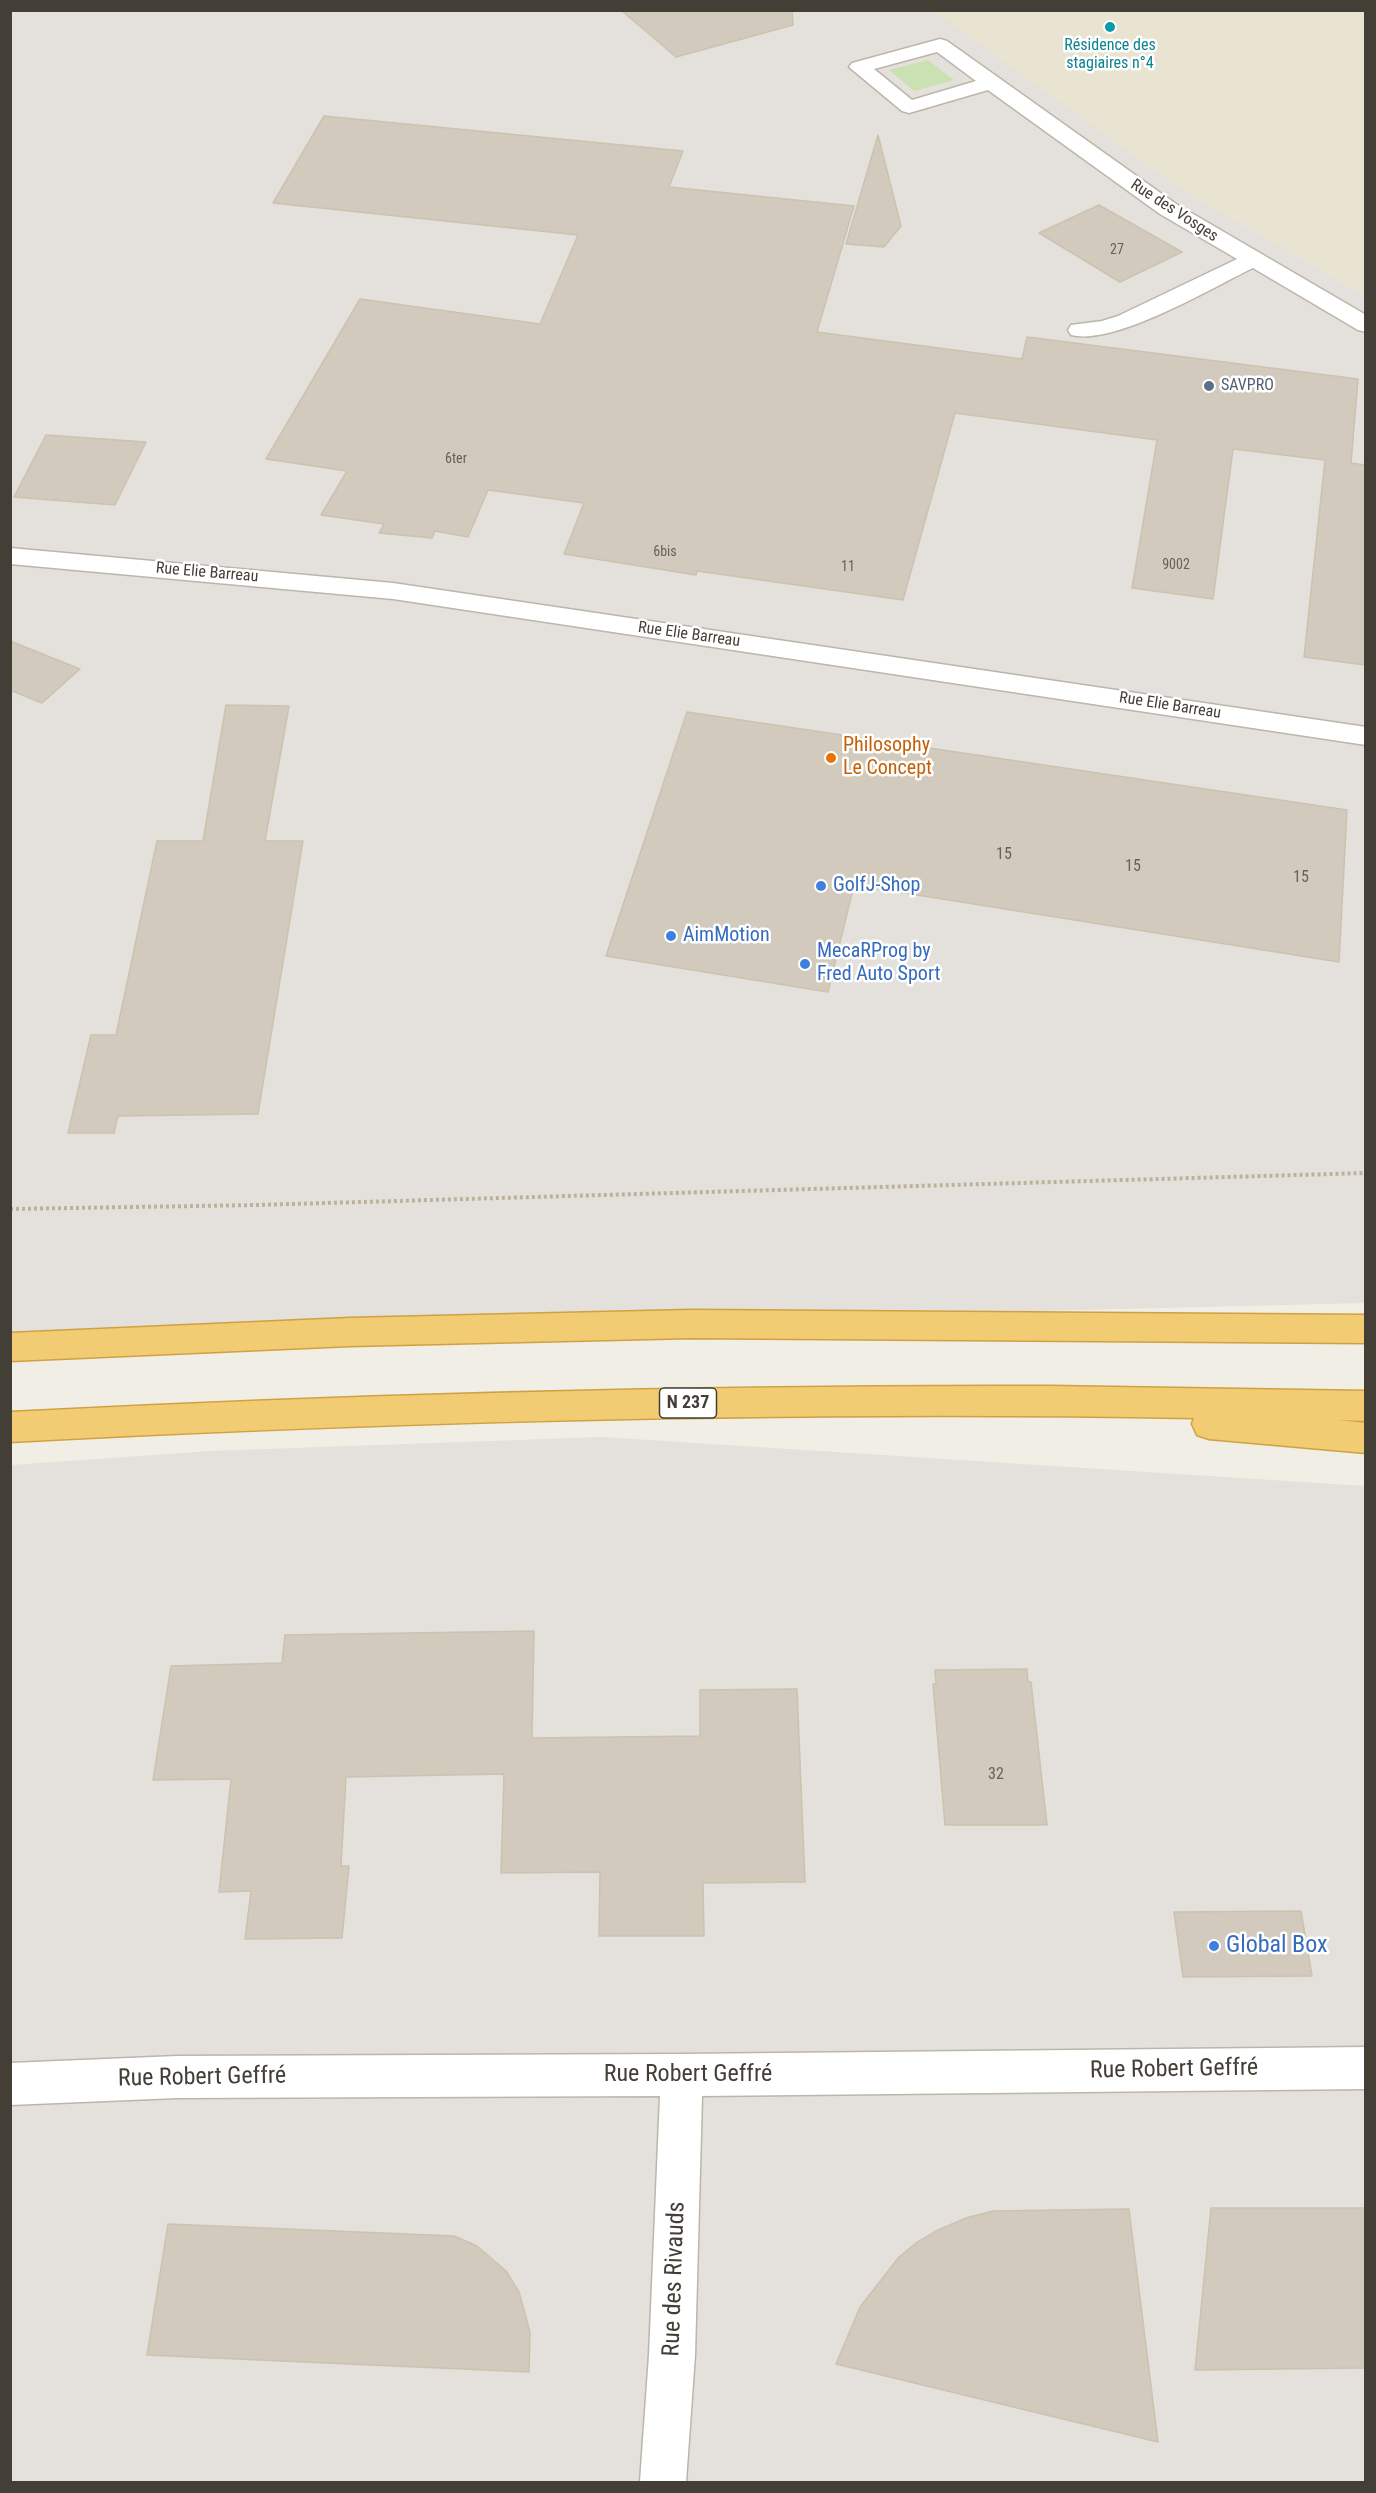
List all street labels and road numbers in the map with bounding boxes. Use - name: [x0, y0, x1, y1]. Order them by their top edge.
- street label: Rue des Vosges: [1127, 176, 1221, 246]
- street label: Rue Elie Barreau: [155, 559, 259, 587]
- street label: Rue Elie Barreau: [637, 618, 741, 652]
- street label: Rue Elie Barreau: [1118, 688, 1222, 724]
- road number: N 237: [660, 1388, 716, 1418]
- street label: Rue Robert Geffré: [1090, 2054, 1258, 2086]
- street label: Rue Robert Geffré: [604, 2061, 772, 2089]
- street label: Rue Robert Geffré: [118, 2062, 286, 2094]
- street label: Rue des Rivauds: [658, 2201, 692, 2357]

